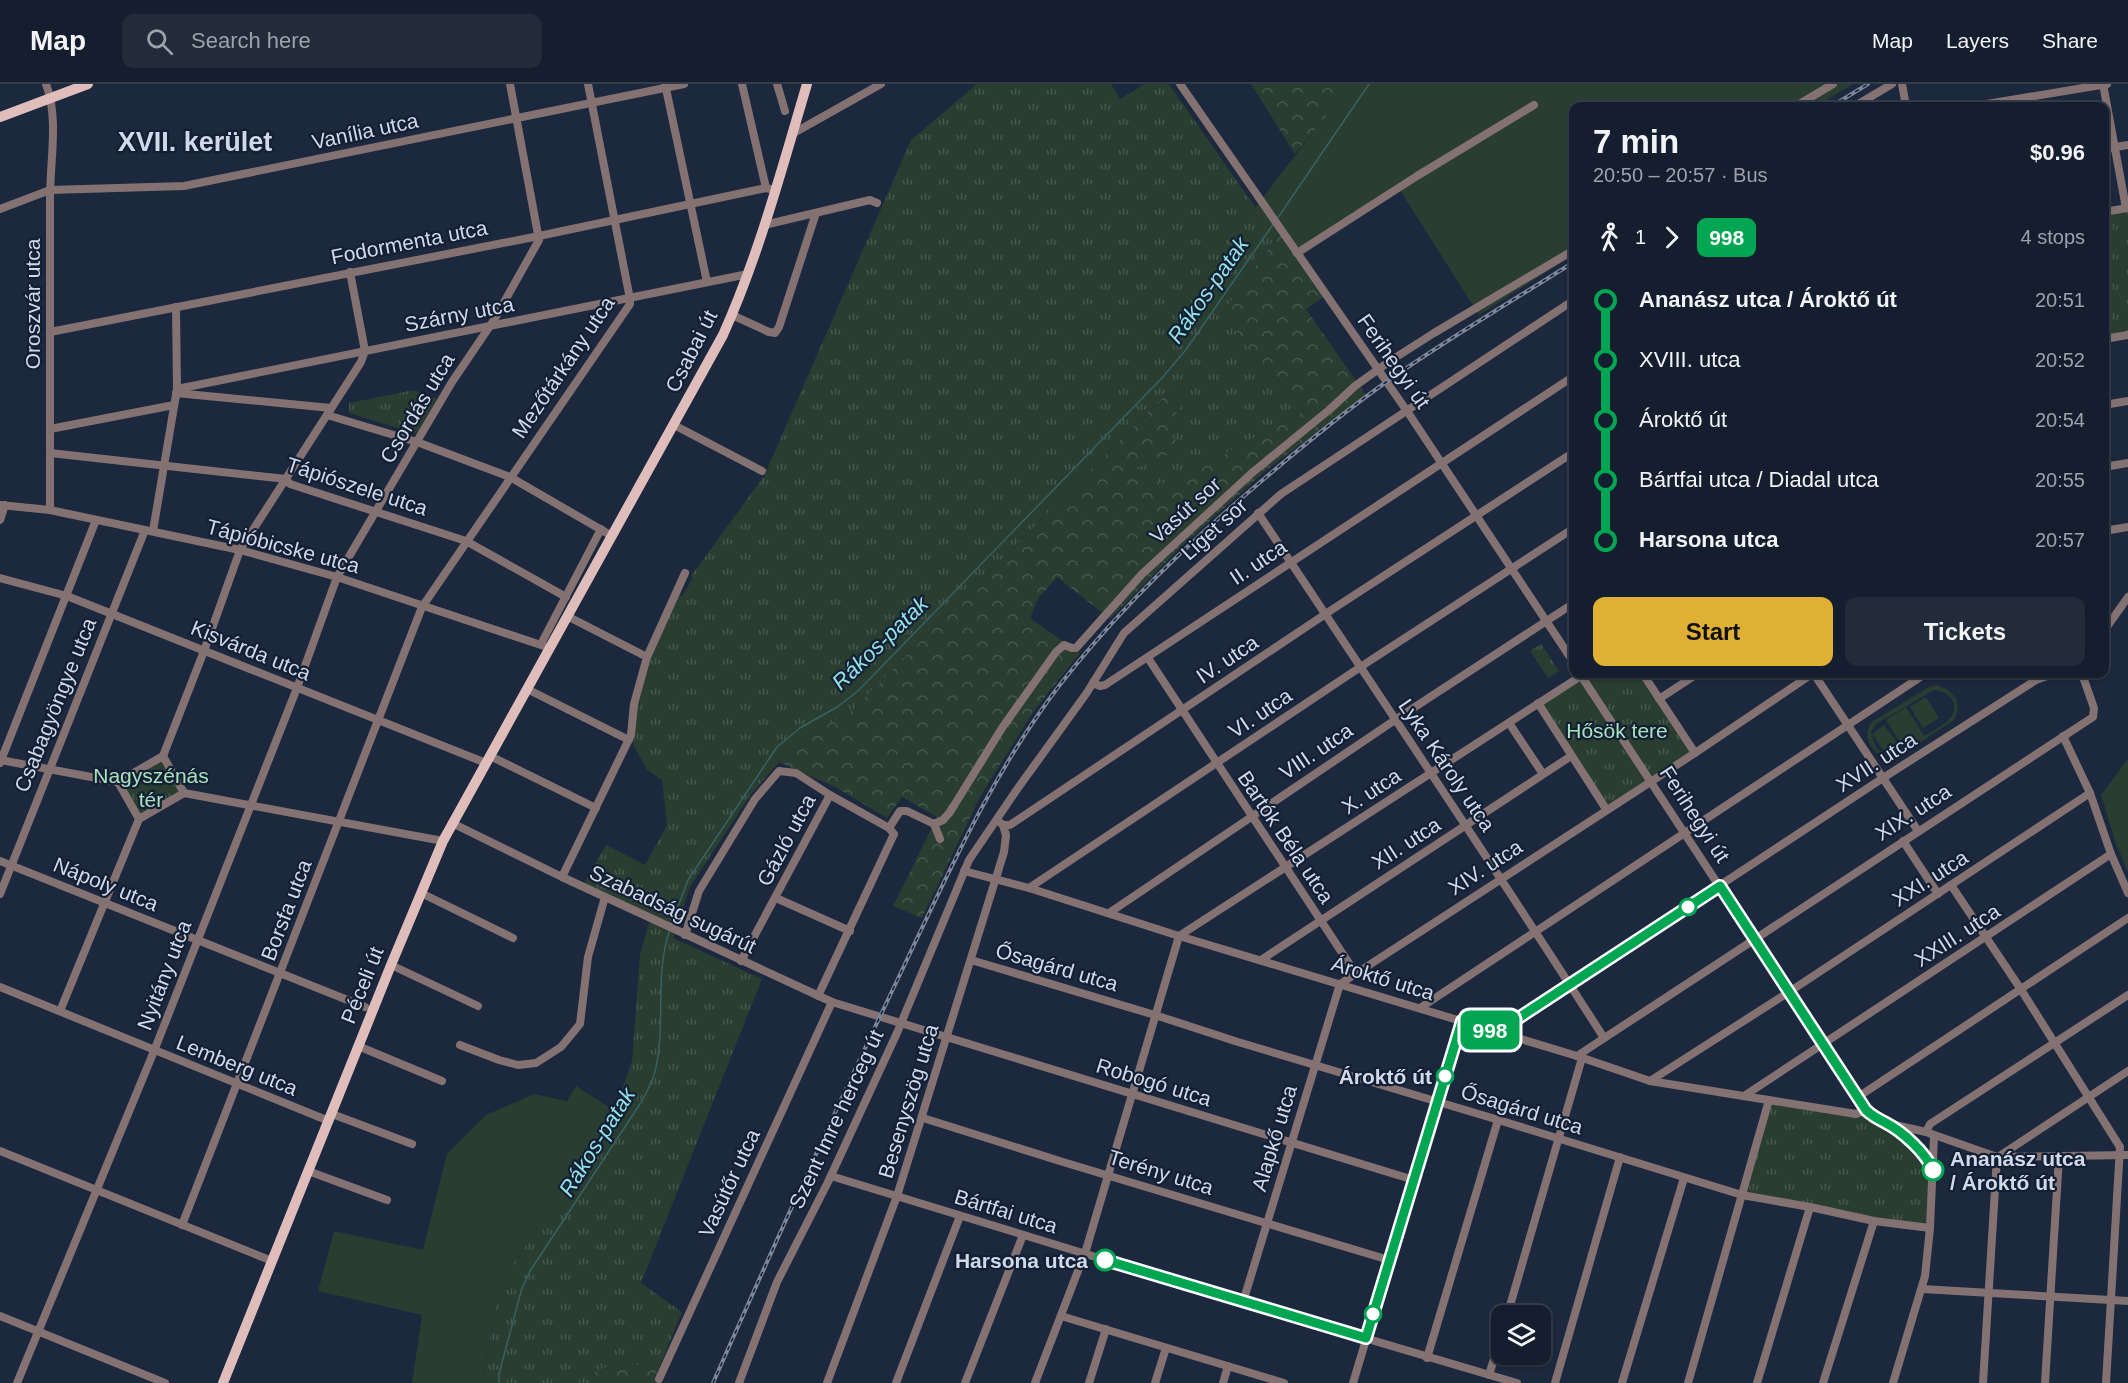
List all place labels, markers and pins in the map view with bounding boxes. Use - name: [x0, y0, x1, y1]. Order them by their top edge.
- unlabelled marker: [1679, 898, 1697, 916]
- place label: Ároktő út: [1339, 1065, 1432, 1088]
- marker: Ároktő út: [1436, 1067, 1454, 1085]
- place label: Ananász utca / Ároktő út: [1950, 1147, 2086, 1194]
- marker: Ananász utca / Ároktő út: [1922, 1159, 1944, 1181]
- place label: Harsona utca: [955, 1249, 1088, 1272]
- marker: Harsona utca: [1094, 1249, 1116, 1271]
- unlabelled marker: [1364, 1305, 1382, 1323]

